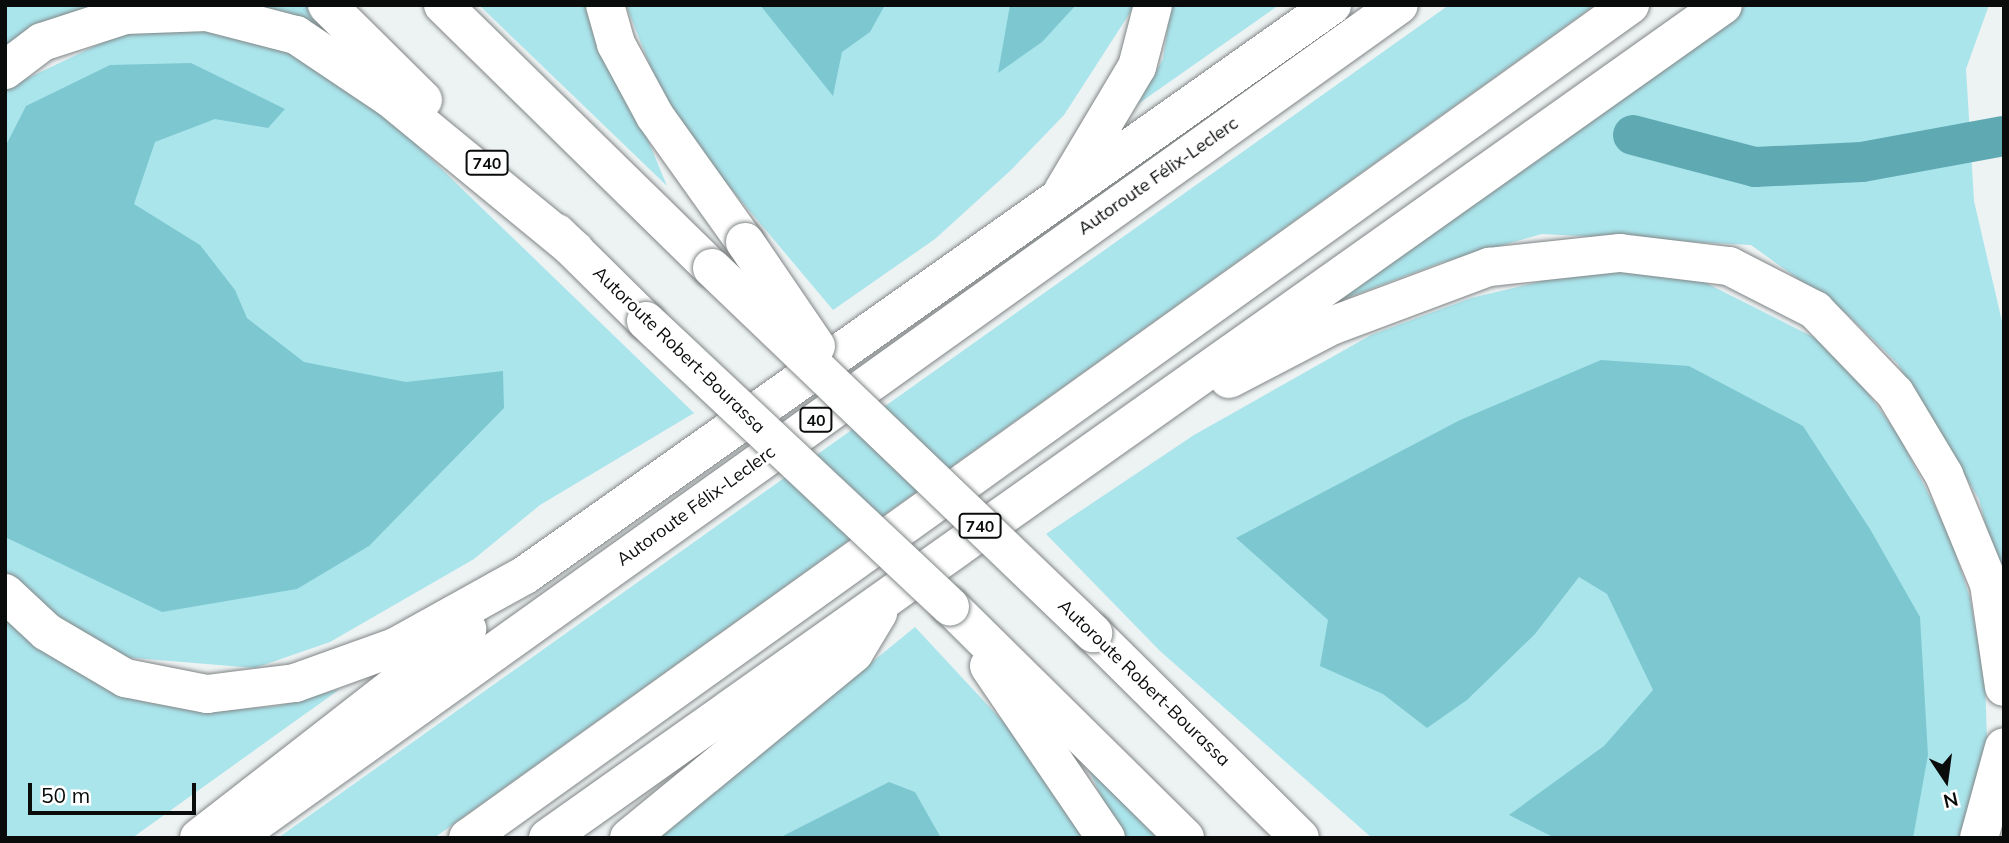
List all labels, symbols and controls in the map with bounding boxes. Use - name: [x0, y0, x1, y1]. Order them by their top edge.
- street label: Autoroute Félix-Leclerc: [1074, 112, 1242, 240]
- road number: 740: [464, 150, 510, 176]
- street label: Autoroute Robert-Bourassa: [589, 262, 769, 438]
- road number: 40: [798, 408, 834, 432]
- street label: Autoroute Félix-Leclerc: [613, 441, 779, 571]
- road number: 740: [957, 513, 1003, 538]
- street label: Autoroute Robert-Bourassa: [1054, 595, 1234, 771]
- north arrow: [1911, 745, 1981, 815]
- scale bar: [32, 770, 200, 814]
- text: 50 m: [41, 782, 90, 808]
- text: N: [1941, 787, 1960, 814]

